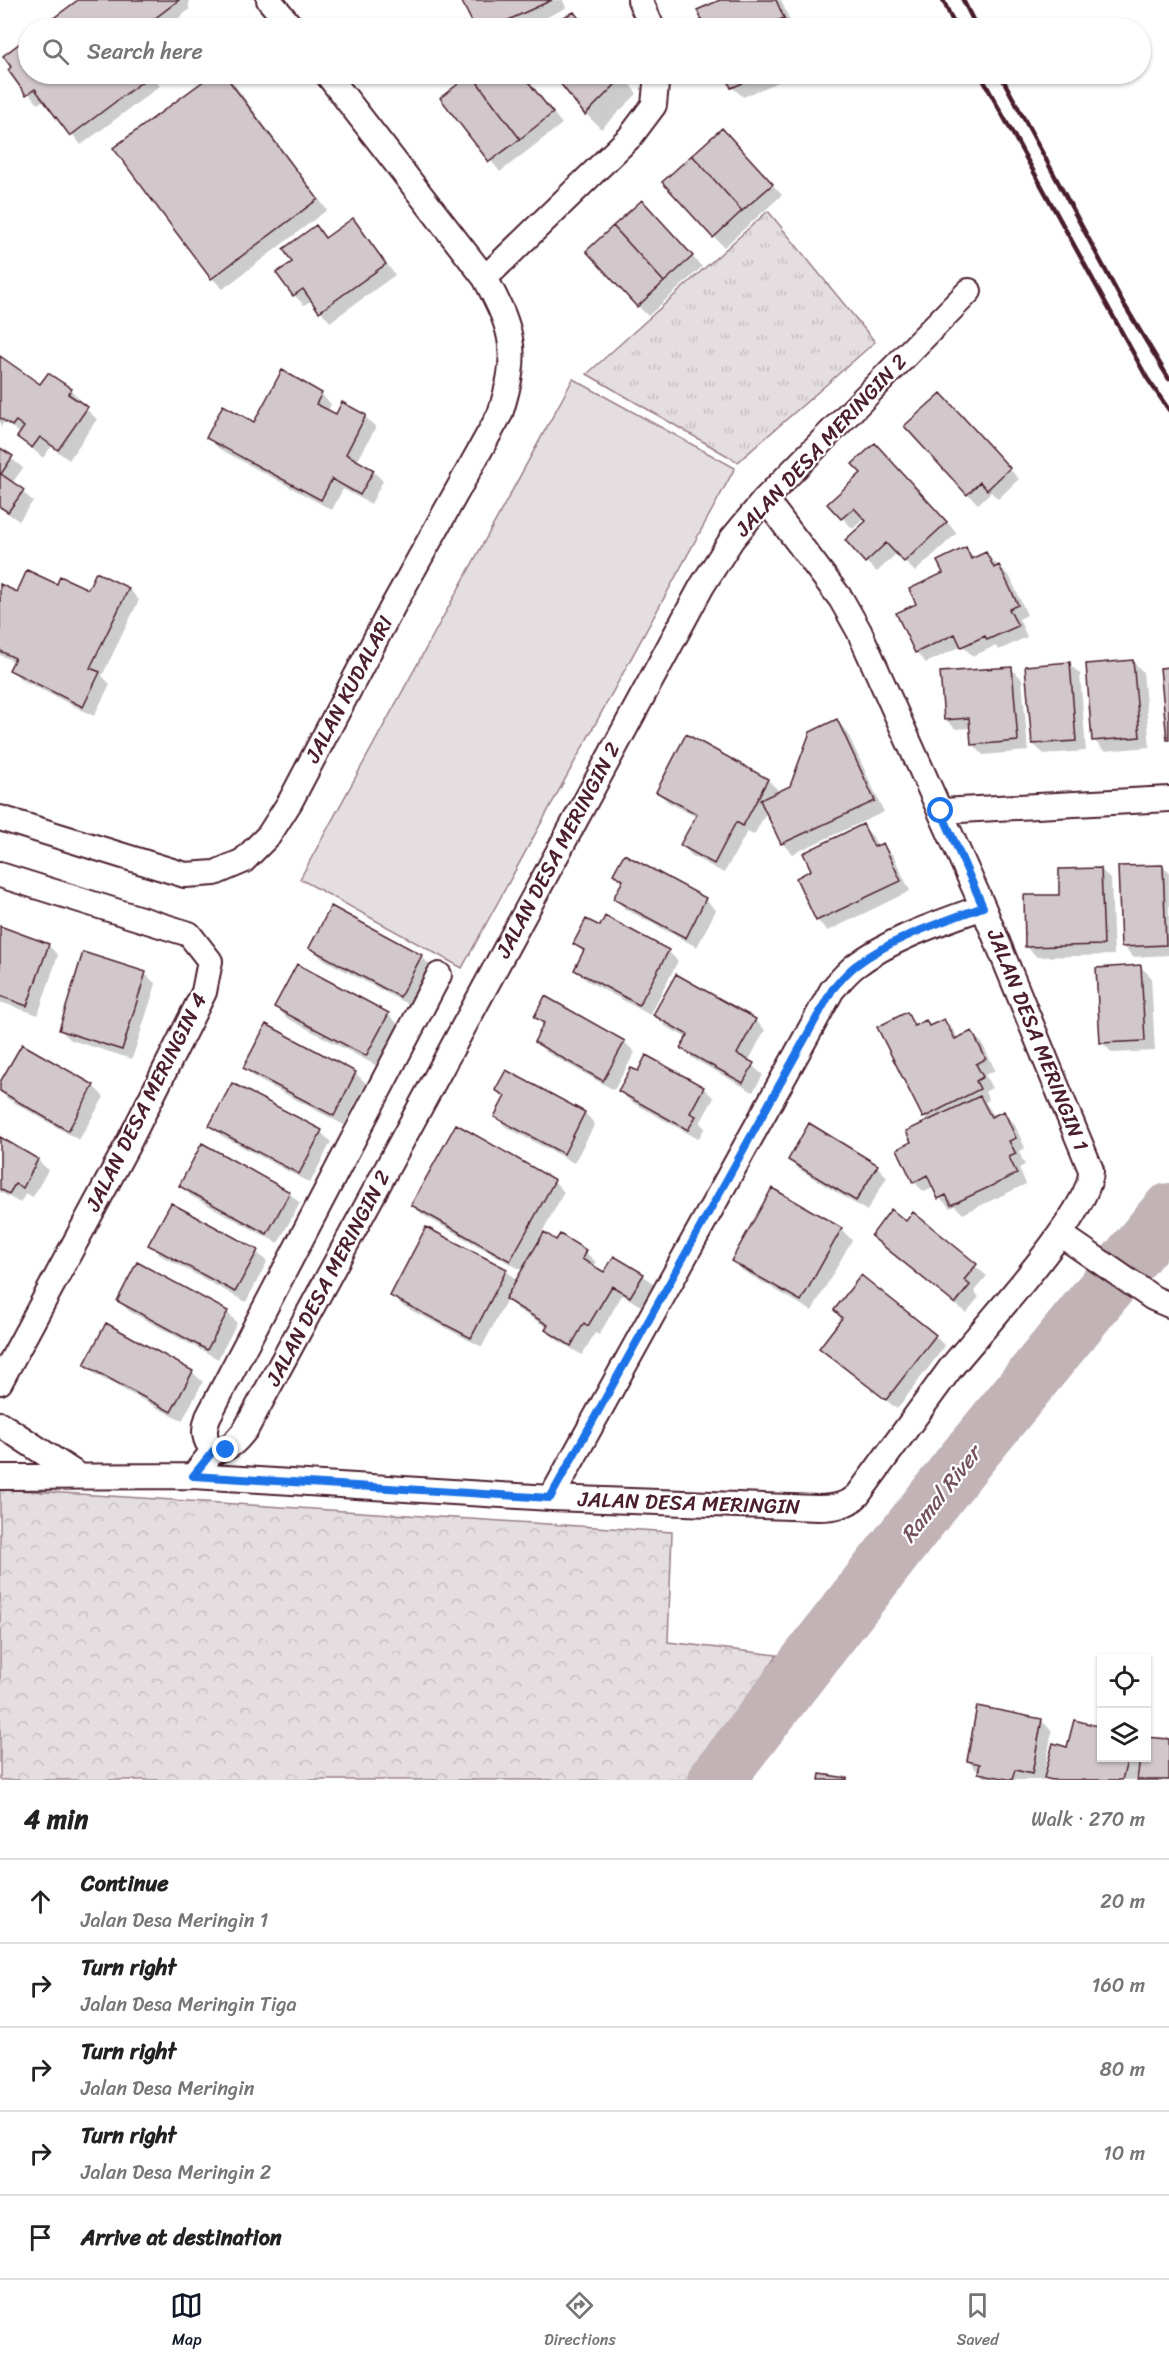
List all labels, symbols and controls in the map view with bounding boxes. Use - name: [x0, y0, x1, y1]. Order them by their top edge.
- search box: [18, 18, 1151, 84]
- text: Search here: [87, 32, 203, 71]
- icon: search: [39, 35, 72, 68]
- street label: JALAN DESA MERINGIN 2: [725, 344, 917, 546]
- street label: JALAN KUDALARI: [294, 608, 404, 770]
- street label: JALAN DESA MERINGIN 2: [484, 735, 631, 966]
- route start: [927, 797, 953, 823]
- street label: JALAN DESA MERINGIN 1: [976, 922, 1100, 1157]
- street label: JALAN DESA MERINGIN 4: [74, 986, 218, 1219]
- street label: JALAN DESA MERINGIN 2: [254, 1163, 401, 1394]
- water label: Ramal River: [890, 1434, 993, 1551]
- route end: [212, 1436, 238, 1462]
- street label: JALAN DESA MERINGIN: [576, 1480, 801, 1526]
- map controls: [1097, 1654, 1151, 1762]
- button: locate: [1097, 1654, 1151, 1708]
- button: layers: [1097, 1708, 1151, 1762]
- text: 4 min: [24, 1796, 88, 1842]
- text: Walk · 270 m: [1031, 1802, 1145, 1837]
- text: Continue: [81, 1864, 169, 1903]
- text: 20 m: [1100, 1884, 1145, 1919]
- icon: ahead: [24, 1885, 57, 1918]
- text: Jalan Desa Meringin 1: [81, 1903, 268, 1938]
- text: Turn right: [81, 1948, 176, 1987]
- text: 160 m: [1092, 1968, 1145, 2003]
- icon: right: [24, 1969, 57, 2002]
- text: Jalan Desa Meringin Tiga: [81, 1987, 297, 2022]
- text: Turn right: [81, 2032, 176, 2071]
- text: 80 m: [1100, 2052, 1145, 2087]
- icon: right: [24, 2053, 57, 2086]
- text: Jalan Desa Meringin: [81, 2071, 255, 2106]
- text: Turn right: [81, 2116, 176, 2155]
- text: 10 m: [1103, 2136, 1145, 2171]
- icon: right: [24, 2137, 57, 2170]
- text: Jalan Desa Meringin 2: [81, 2155, 271, 2190]
- text: Arrive at destination: [81, 2218, 282, 2257]
- icon: arrive: [24, 2221, 57, 2254]
- tab: Map: [170, 2289, 203, 2354]
- tab: Directions: [544, 2289, 616, 2354]
- tab: Saved: [956, 2289, 999, 2354]

